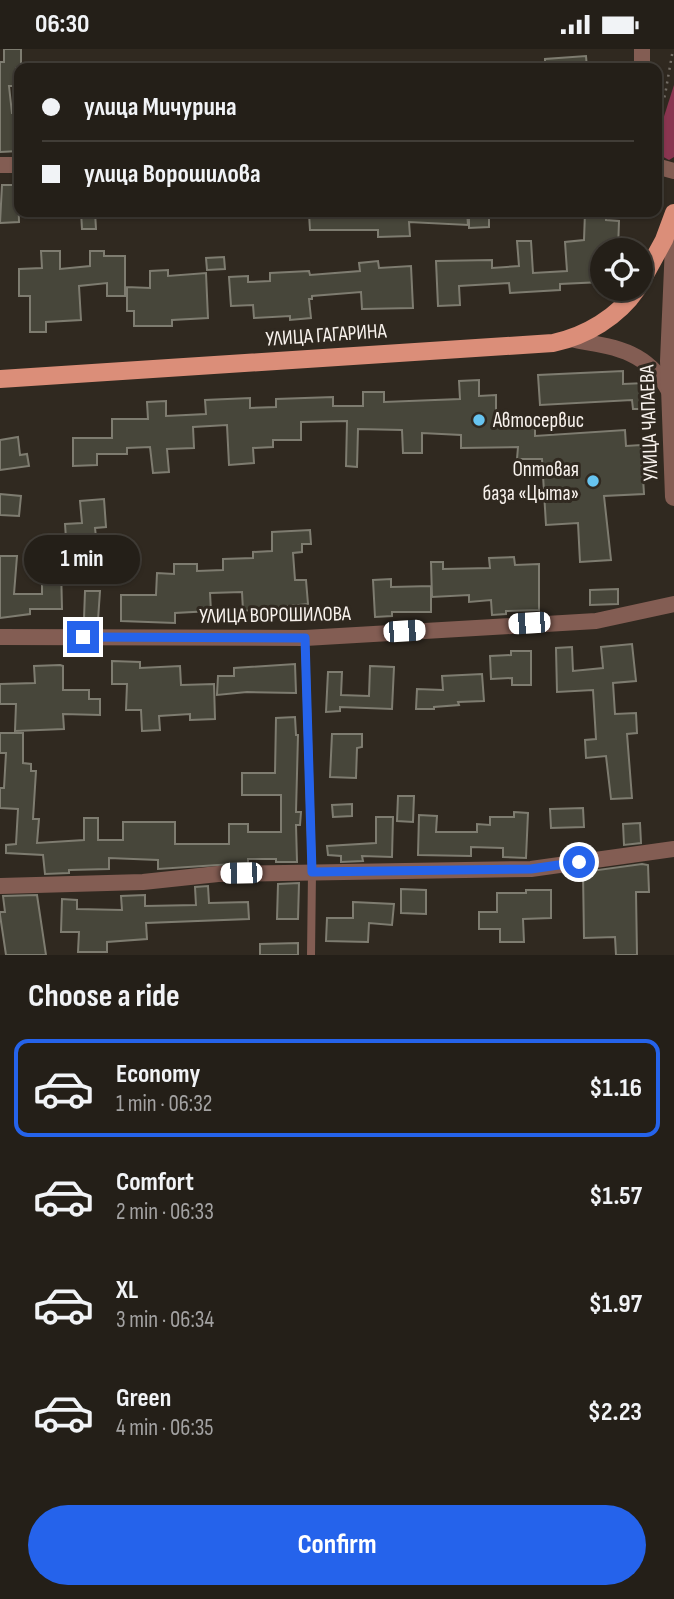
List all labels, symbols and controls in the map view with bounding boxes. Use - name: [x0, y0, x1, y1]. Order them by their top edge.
- text: 06:30: [35, 9, 89, 40]
- text: улица Мичурина: [84, 92, 237, 123]
- text: улица Ворошилова: [84, 159, 261, 190]
- map controls: [590, 238, 653, 301]
- button: locate: [590, 238, 653, 301]
- street label: УЛИЦА ГАГАРИНА: [265, 318, 388, 352]
- street label: УЛИЦА ЧАПАЕВА: [634, 363, 664, 482]
- place label: Автосервис: [492, 408, 584, 433]
- marker: Автосервис: [471, 412, 487, 428]
- place label: Оптовая база «Цыта»: [483, 457, 579, 506]
- marker: Оптовая база «Цыта»: [585, 473, 601, 489]
- callout: 1 min: [25, 535, 141, 585]
- text: 1 min: [61, 545, 103, 573]
- street label: УЛИЦА ВОРОШИЛОВА: [199, 601, 352, 629]
- car: [508, 611, 551, 635]
- car: [383, 619, 426, 643]
- route end: [67, 621, 99, 653]
- route start: [563, 846, 595, 878]
- car: [220, 862, 263, 884]
- text: Choose a ride: [28, 977, 180, 1016]
- icon: car: [32, 1057, 95, 1120]
- text: Economy: [116, 1059, 200, 1090]
- text: $1.16: [589, 1073, 642, 1104]
- text: 1 min · 06:32: [116, 1090, 212, 1118]
- icon: car: [32, 1165, 95, 1228]
- text: Comfort: [116, 1167, 194, 1198]
- text: $1.57: [589, 1181, 642, 1212]
- text: 2 min · 06:33: [116, 1198, 214, 1226]
- icon: car: [32, 1273, 95, 1336]
- text: XL: [116, 1275, 138, 1306]
- text: $1.97: [589, 1289, 642, 1320]
- text: 3 min · 06:34: [116, 1306, 214, 1334]
- icon: car: [32, 1381, 95, 1444]
- text: Green: [116, 1383, 171, 1414]
- text: $2.23: [588, 1397, 642, 1428]
- text: 4 min · 06:35: [116, 1414, 214, 1442]
- button: Confirm: [28, 1505, 646, 1585]

